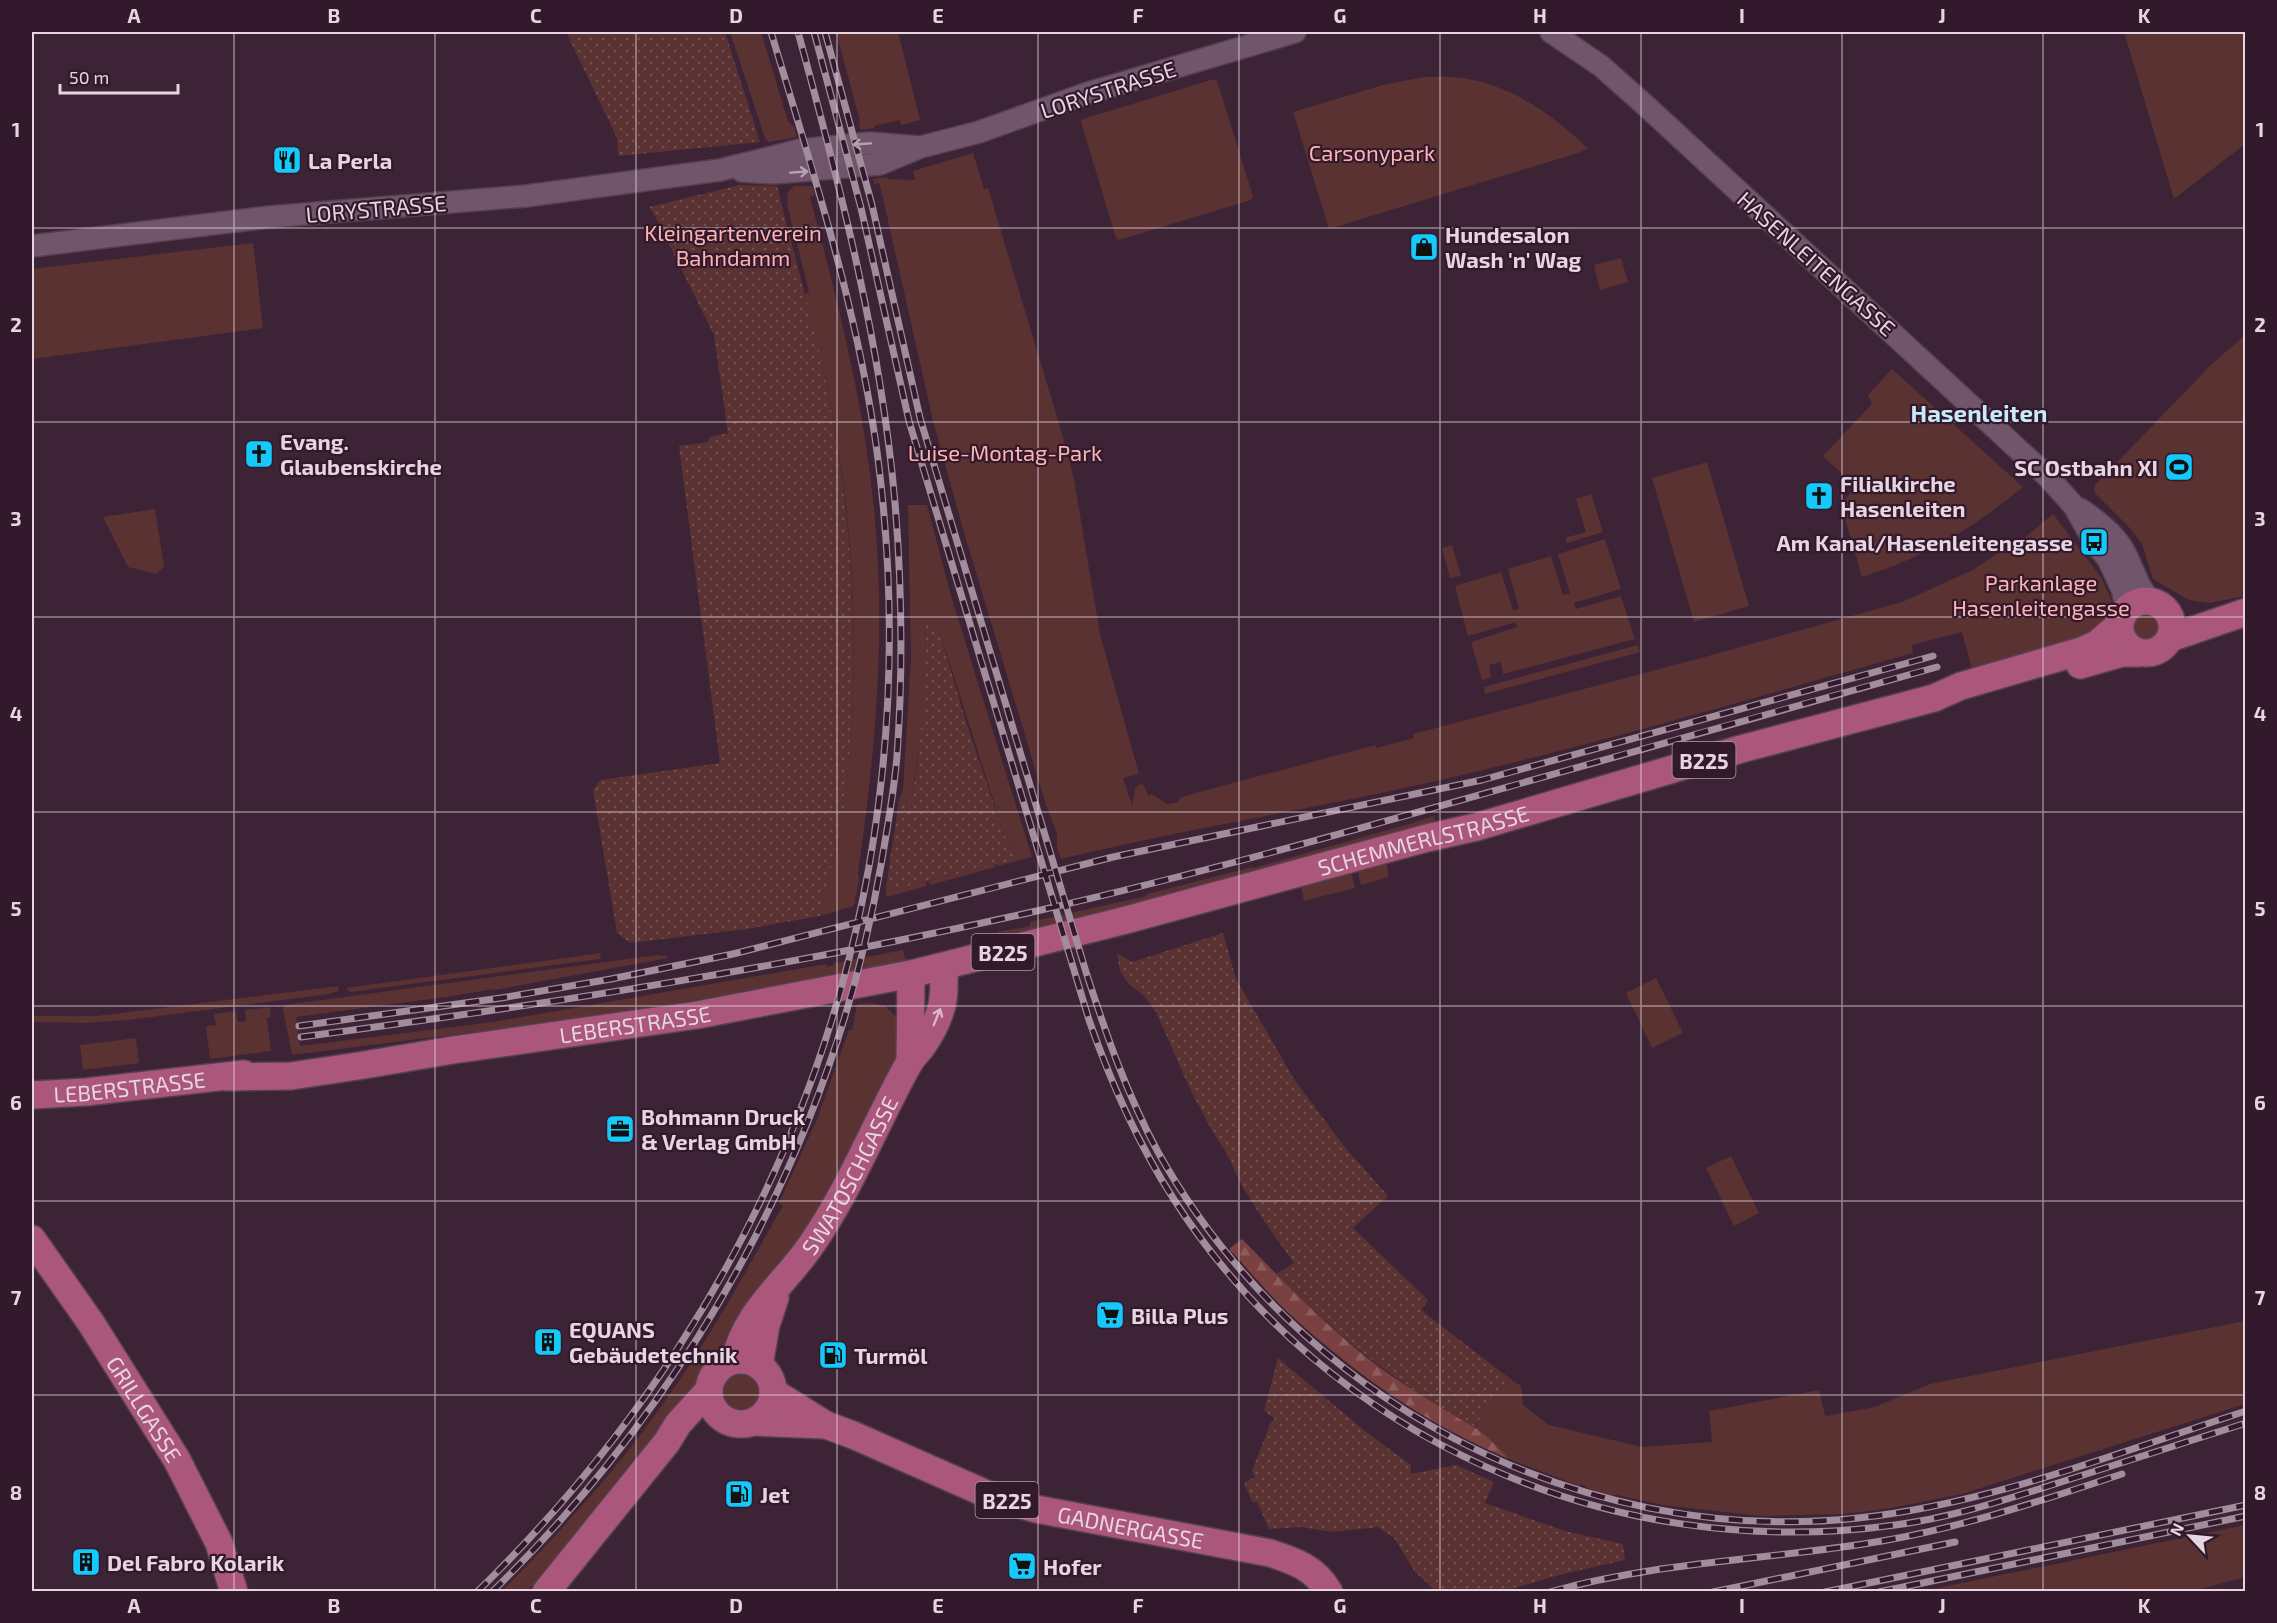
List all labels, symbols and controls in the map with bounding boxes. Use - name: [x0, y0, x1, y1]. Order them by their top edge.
- text: A: [127, 3, 141, 27]
- text: B: [328, 3, 340, 27]
- text: C: [530, 3, 542, 27]
- text: D: [729, 3, 743, 27]
- text: E: [932, 3, 944, 27]
- text: F: [1132, 3, 1144, 27]
- text: G: [1334, 3, 1346, 27]
- text: H: [1533, 3, 1547, 27]
- text: I: [1739, 3, 1745, 27]
- text: J: [1938, 3, 1946, 27]
- text: K: [2138, 3, 2151, 27]
- street label: LORYSTRASSE: [1037, 55, 1179, 123]
- scale bar: [60, 57, 178, 95]
- text: 50 m: [69, 66, 109, 88]
- text: 1: [12, 117, 20, 141]
- text: 1: [2256, 117, 2264, 141]
- one-way arrow: [853, 138, 873, 149]
- park label: Carsonypark: [1309, 139, 1435, 165]
- restaurant icon: La Perla: [271, 144, 303, 176]
- place label: La Perla: [308, 147, 392, 173]
- one-way arrow: [789, 166, 809, 177]
- street label: HASENLEITENGASSE: [1733, 185, 1901, 341]
- street label: LORYSTRASSE: [305, 189, 447, 227]
- park label: Kleingartenverein Bahndamm: [644, 219, 822, 270]
- place label: Hundesalon Wash 'n' Wag: [1445, 221, 1582, 272]
- shop icon: Hundesalon Wash 'n' Wag: [1408, 231, 1440, 263]
- text: 2: [10, 312, 22, 336]
- text: 2: [2254, 312, 2266, 336]
- district label: Hasenleiten: [1911, 398, 2047, 427]
- place label: Evang. Glaubenskirche: [280, 428, 442, 479]
- church icon: Evang. Glaubenskirche: [243, 438, 275, 470]
- park label: Luise-Montag-Park: [908, 439, 1102, 465]
- sports icon: SC Ostbahn XI: [2163, 451, 2195, 483]
- place label: SC Ostbahn XI: [2014, 454, 2158, 480]
- place label: Filialkirche Hasenleiten: [1840, 470, 1965, 521]
- church icon: Filialkirche Hasenleiten: [1803, 480, 1835, 512]
- text: 3: [10, 506, 22, 530]
- text: 3: [2254, 506, 2266, 530]
- bus stop icon: Am Kanal/Hasenleitengasse: [2078, 526, 2110, 558]
- place label: Am Kanal/Hasenleitengasse: [1776, 529, 2073, 555]
- park label: Parkanlage Hasenleitengasse: [1952, 569, 2130, 620]
- text: 4: [10, 701, 23, 725]
- text: 4: [2254, 701, 2267, 725]
- road number: B225: [1672, 742, 1736, 778]
- street label: SCHEMMERLSTRASSE: [1315, 799, 1532, 880]
- text: 5: [10, 896, 22, 920]
- text: 5: [2254, 896, 2266, 920]
- road number: B225: [972, 934, 1034, 970]
- street label: LEBERSTRASSE: [558, 1000, 713, 1048]
- one-way arrow: [932, 1009, 943, 1027]
- street label: LEBERSTRASSE: [53, 1065, 207, 1107]
- text: 6: [10, 1090, 22, 1114]
- text: 6: [2254, 1090, 2266, 1114]
- street label: SWATOSCHGASSE: [796, 1092, 902, 1259]
- place label: Bohmann Druck & Verlag GmbH: [641, 1103, 806, 1154]
- office icon: Bohmann Druck & Verlag GmbH: [604, 1113, 636, 1145]
- text: 7: [11, 1285, 22, 1309]
- text: 7: [2255, 1285, 2266, 1309]
- supermarket icon: Billa Plus: [1094, 1299, 1126, 1331]
- place label: Billa Plus: [1131, 1302, 1228, 1328]
- place label: EQUANS Gebäudetechnik: [569, 1316, 738, 1367]
- building icon: EQUANS Gebäudetechnik: [532, 1326, 564, 1358]
- fuel station icon: Turmöl: [817, 1339, 849, 1371]
- place label: Turmöl: [854, 1342, 928, 1368]
- street label: GRILLGASSE: [102, 1351, 188, 1467]
- fuel station icon: Jet: [723, 1478, 755, 1510]
- text: 8: [10, 1480, 22, 1504]
- text: 8: [2254, 1480, 2266, 1504]
- place label: Jet: [760, 1481, 790, 1507]
- road number: B225: [976, 1482, 1038, 1518]
- street label: GADNERGASSE: [1056, 1500, 1206, 1553]
- north arrow: [2160, 1506, 2220, 1566]
- text: N: [2165, 1520, 2187, 1539]
- building icon: Del Fabro Kolarik: [70, 1546, 102, 1578]
- place label: Del Fabro Kolarik: [107, 1549, 285, 1575]
- supermarket icon: Hofer: [1006, 1550, 1038, 1582]
- place label: Hofer: [1043, 1553, 1102, 1579]
- text: A: [127, 1593, 141, 1617]
- text: B: [328, 1593, 340, 1617]
- text: C: [530, 1593, 542, 1617]
- text: D: [729, 1593, 743, 1617]
- text: E: [932, 1593, 944, 1617]
- text: F: [1132, 1593, 1144, 1617]
- text: G: [1334, 1593, 1346, 1617]
- text: H: [1533, 1593, 1547, 1617]
- text: I: [1739, 1593, 1745, 1617]
- text: J: [1938, 1593, 1946, 1617]
- text: K: [2138, 1593, 2151, 1617]

